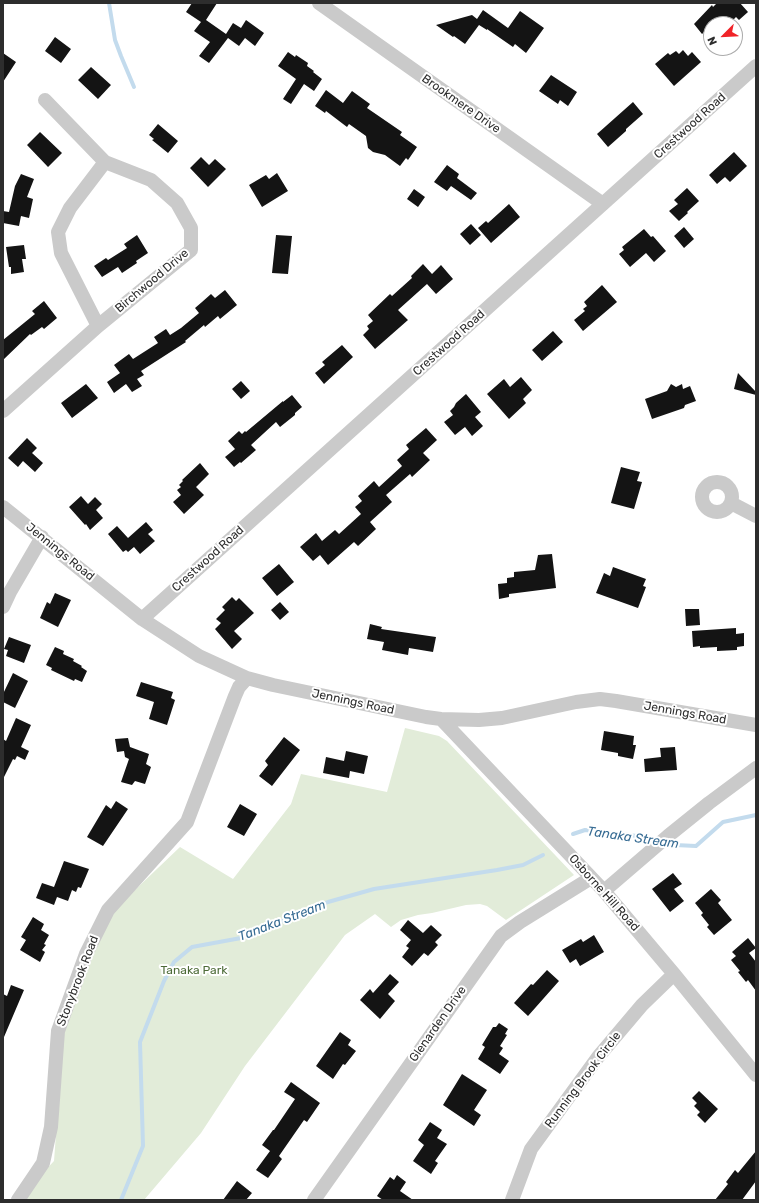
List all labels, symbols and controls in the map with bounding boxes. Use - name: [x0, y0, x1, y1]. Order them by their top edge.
- north arrow: [703, 16, 743, 56]
- text: N: [705, 34, 720, 47]
- street label: Brookmere Drive: [419, 71, 503, 137]
- street label: Crestwood Road: [651, 90, 729, 162]
- street label: Birchwood Drive: [112, 246, 192, 316]
- street label: Crestwood Road: [410, 307, 488, 379]
- street label: Jennings Road: [23, 520, 97, 584]
- street label: Crestwood Road: [169, 523, 247, 595]
- street label: Jennings Road: [311, 686, 395, 718]
- street label: Jennings Road: [643, 699, 727, 727]
- water label: Tanaka Stream: [586, 824, 680, 852]
- street label: Osborne Hill Road: [566, 852, 642, 934]
- water label: Tanaka Stream: [236, 897, 328, 945]
- street label: Stonybrook Road: [54, 934, 102, 1028]
- park label: Tanaka Park: [161, 964, 227, 978]
- street label: Glenarden Drive: [407, 983, 469, 1065]
- street label: Running Brook Circle: [542, 1029, 624, 1131]

